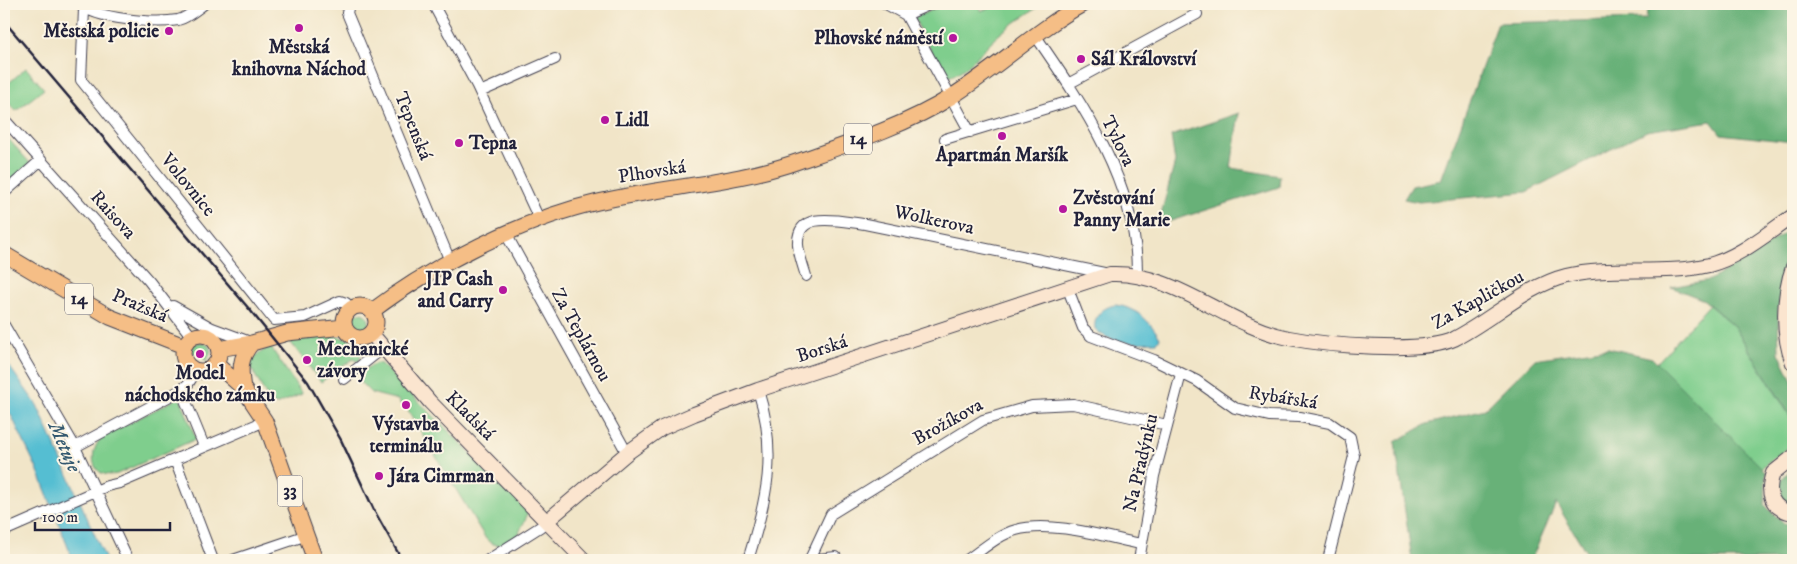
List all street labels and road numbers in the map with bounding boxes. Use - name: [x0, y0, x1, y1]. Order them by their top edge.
- street label: Tepenská: [389, 89, 437, 163]
- street label: Tylova: [1096, 112, 1140, 170]
- road number: 14: [844, 124, 872, 154]
- street label: Volovnice: [155, 148, 220, 221]
- street label: Plhovská: [617, 155, 687, 189]
- street label: Raisova: [85, 186, 141, 244]
- street label: Wolkerova: [891, 200, 976, 240]
- street label: Za Kapličkou: [1428, 265, 1528, 335]
- road number: 14: [65, 284, 93, 314]
- street label: Pražská: [109, 284, 171, 328]
- street label: Za Teplárnou: [546, 284, 616, 386]
- street label: Borská: [794, 330, 850, 368]
- street label: Rybářská: [1247, 381, 1319, 415]
- street label: Kladská: [440, 386, 500, 446]
- street label: Brožíkova: [909, 393, 987, 451]
- street label: Na Přadýnku: [1119, 412, 1163, 514]
- road number: 33: [278, 476, 302, 506]

